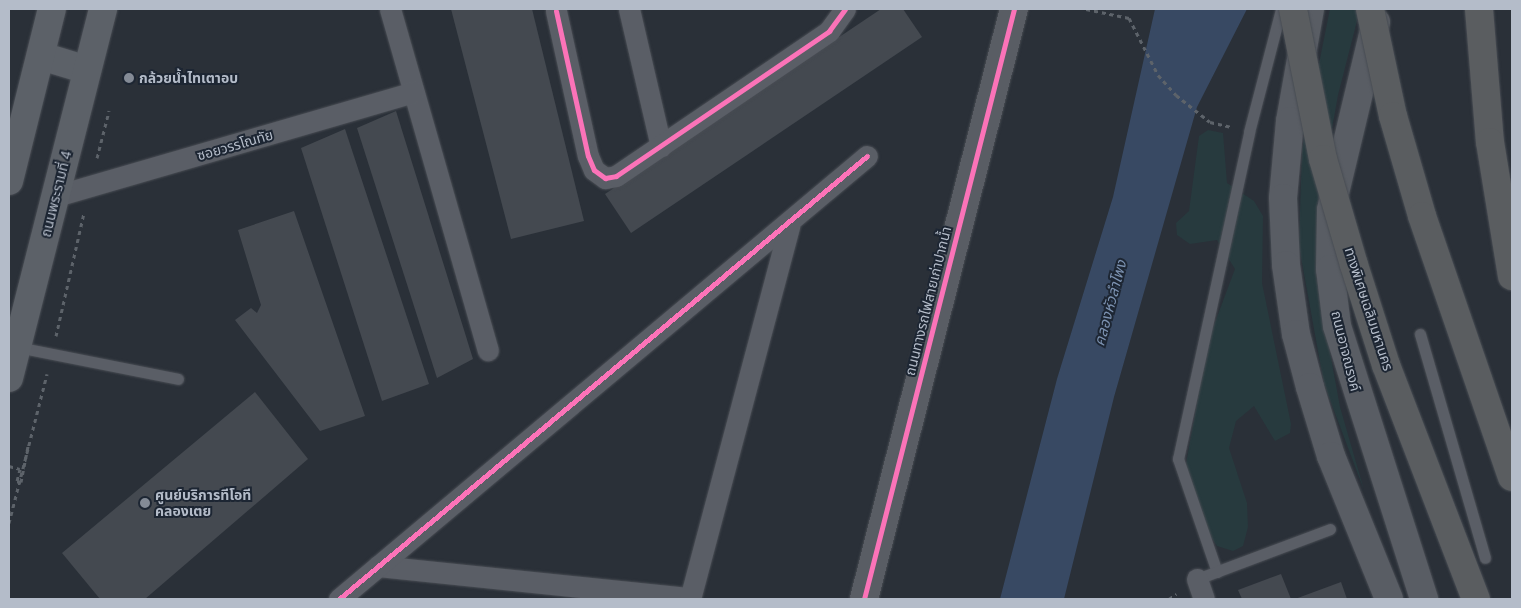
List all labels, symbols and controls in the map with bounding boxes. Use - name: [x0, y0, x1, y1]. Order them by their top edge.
- place label: กล้วยน้ำไทเตาอบ: [139, 70, 238, 86]
- marker: กล้วยน้ำไทเตาอบ: [123, 72, 135, 84]
- street label: ซอยวรรโณทัย: [195, 126, 275, 164]
- street label: ถนนพระรามที่ 4: [37, 149, 75, 239]
- street label: ถนนทางรถไฟสายเก่าปากน้ำ: [901, 225, 955, 377]
- street label: ทางพิเศษเฉลิมมหานคร: [1341, 245, 1397, 373]
- water label: คลองหัวลำโพง: [1090, 258, 1130, 348]
- street label: ถนนอาจณรงค์: [1328, 309, 1364, 393]
- place label: ศูนย์บริการทีโอที คลองเตย: [155, 487, 251, 520]
- marker: ศูนย์บริการทีโอที คลองเตย: [139, 497, 151, 509]

